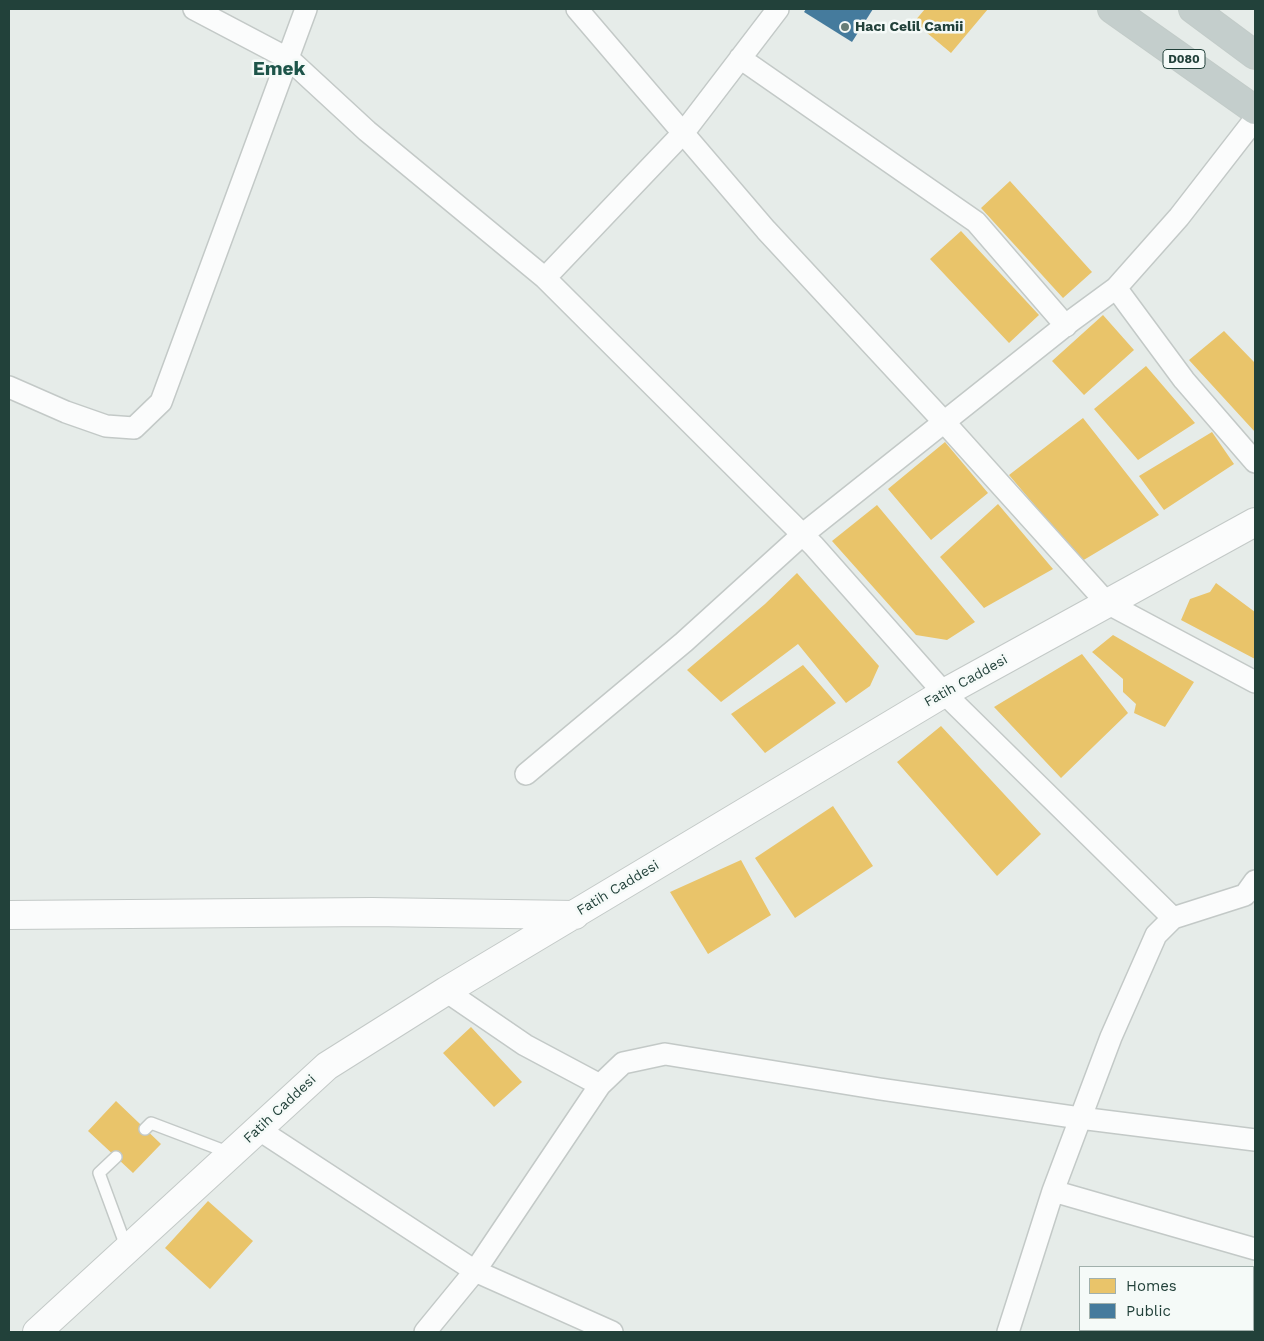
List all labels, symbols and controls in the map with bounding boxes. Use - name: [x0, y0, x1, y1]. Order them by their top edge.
- place label: Hacı Celil Camii: [855, 19, 963, 35]
- marker: Hacı Celil Camii: [839, 21, 851, 33]
- road number: D080: [1163, 50, 1205, 68]
- district label: Emek: [253, 58, 305, 80]
- street label: Fatih Caddesi: [921, 651, 1011, 711]
- street label: Fatih Caddesi: [574, 857, 662, 919]
- street label: Fatih Caddesi: [240, 1071, 320, 1147]
- legend: [1079, 1266, 1254, 1331]
- text: Homes: [1126, 1277, 1177, 1295]
- text: Public: [1126, 1302, 1171, 1320]

